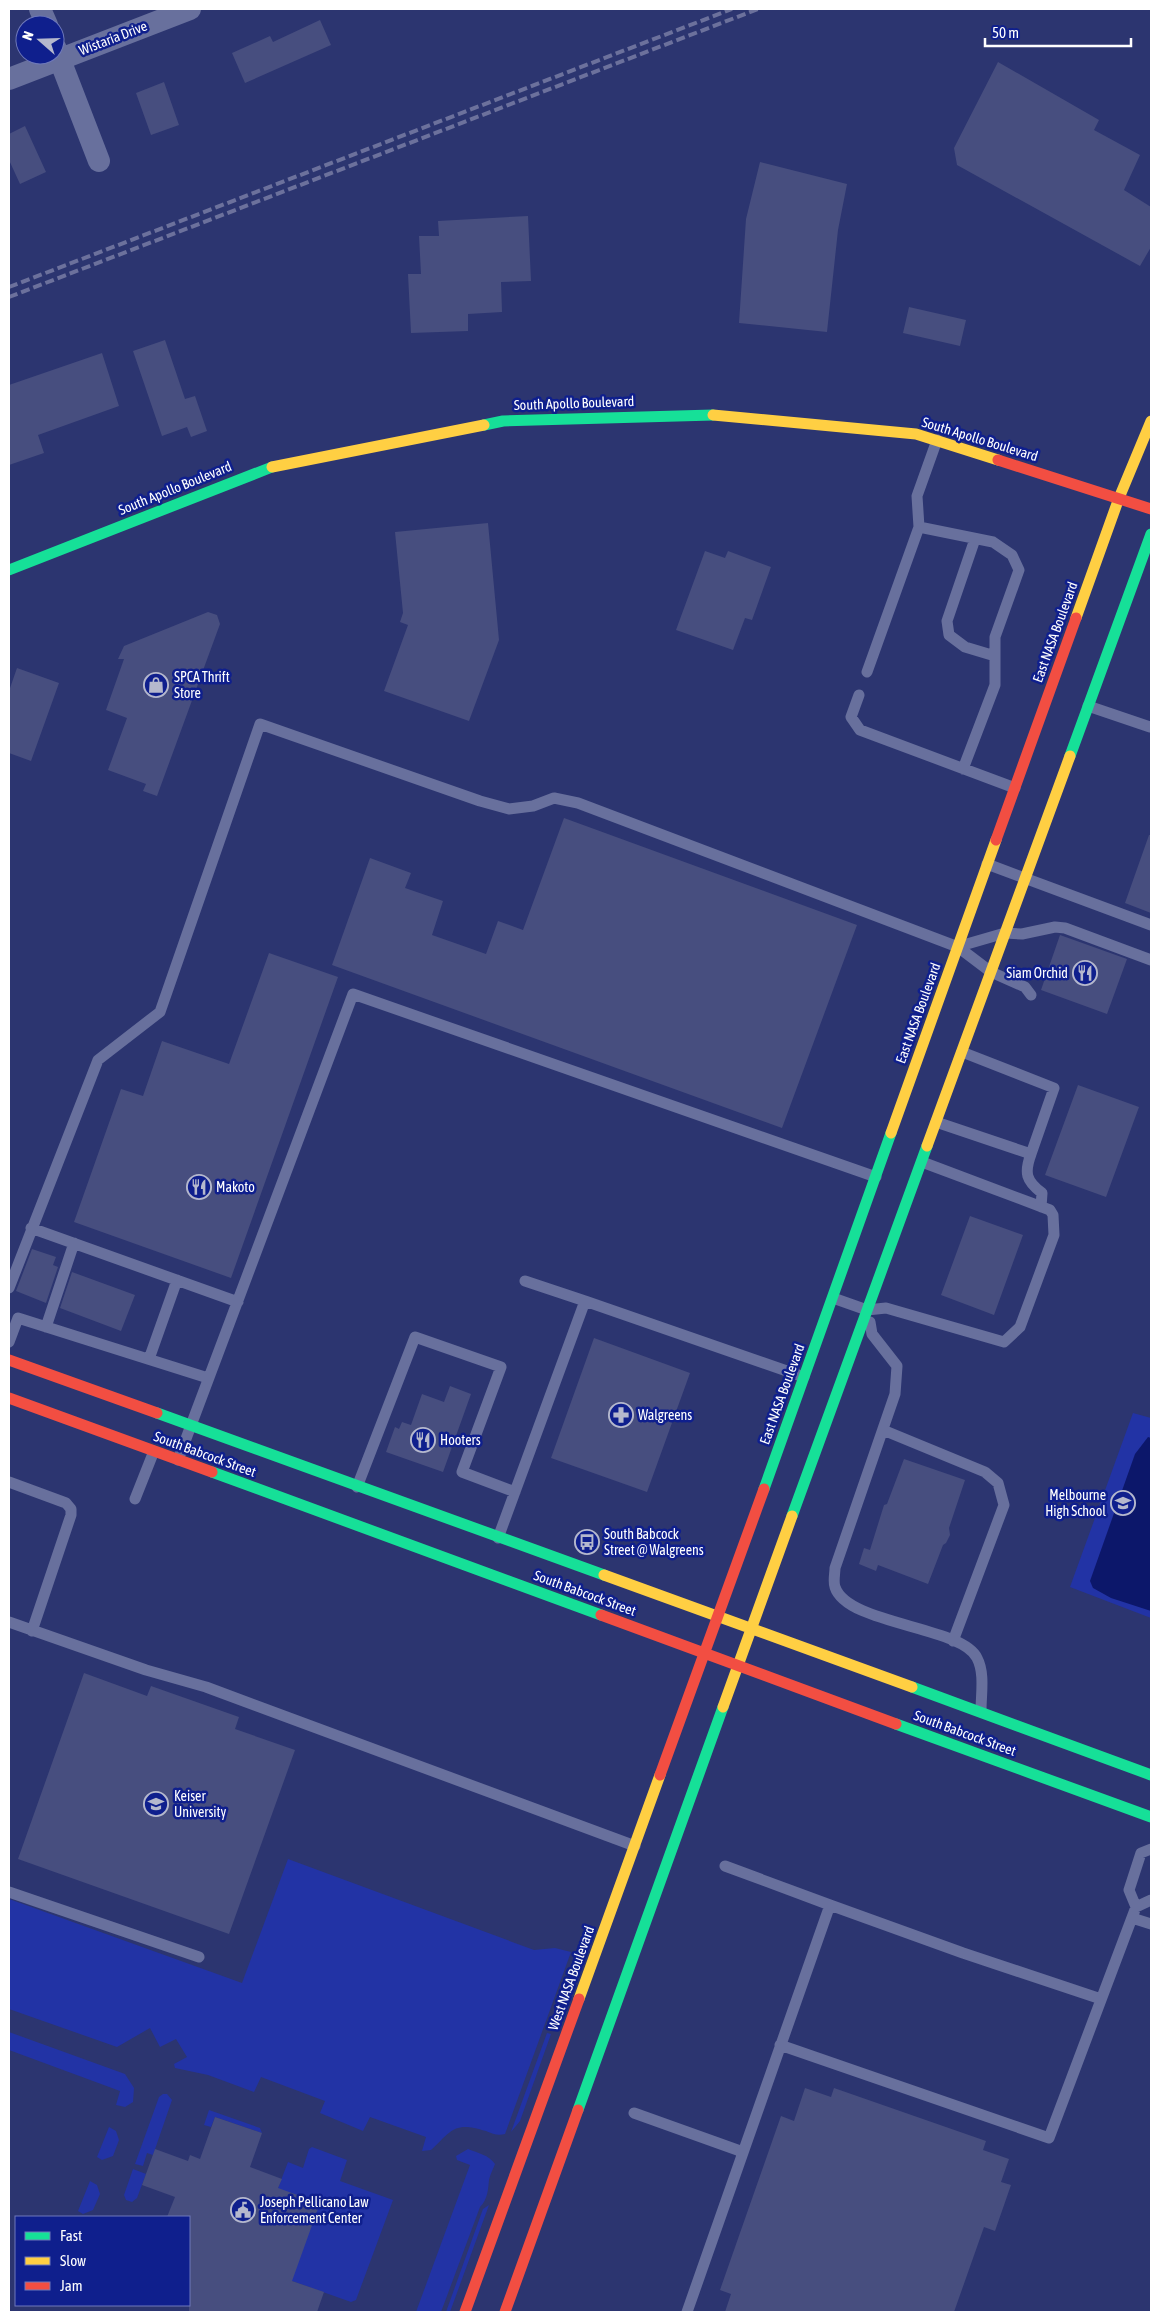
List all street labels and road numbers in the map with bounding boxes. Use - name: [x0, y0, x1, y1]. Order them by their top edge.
- street label: Wistaria Drive: [77, 18, 149, 58]
- street label: South Apollo Boulevard: [514, 393, 634, 413]
- street label: South Apollo Boulevard: [920, 414, 1040, 464]
- street label: South Apollo Boulevard: [116, 458, 234, 518]
- street label: East NASA Boulevard: [1029, 580, 1081, 684]
- street label: East NASA Boulevard: [892, 961, 944, 1065]
- street label: East NASA Boulevard: [756, 1342, 808, 1446]
- street label: South Babcock Street: [152, 1428, 258, 1480]
- street label: South Babcock Street: [532, 1567, 638, 1619]
- street label: South Babcock Street: [912, 1707, 1018, 1759]
- street label: West NASA Boulevard: [545, 1924, 597, 2032]

